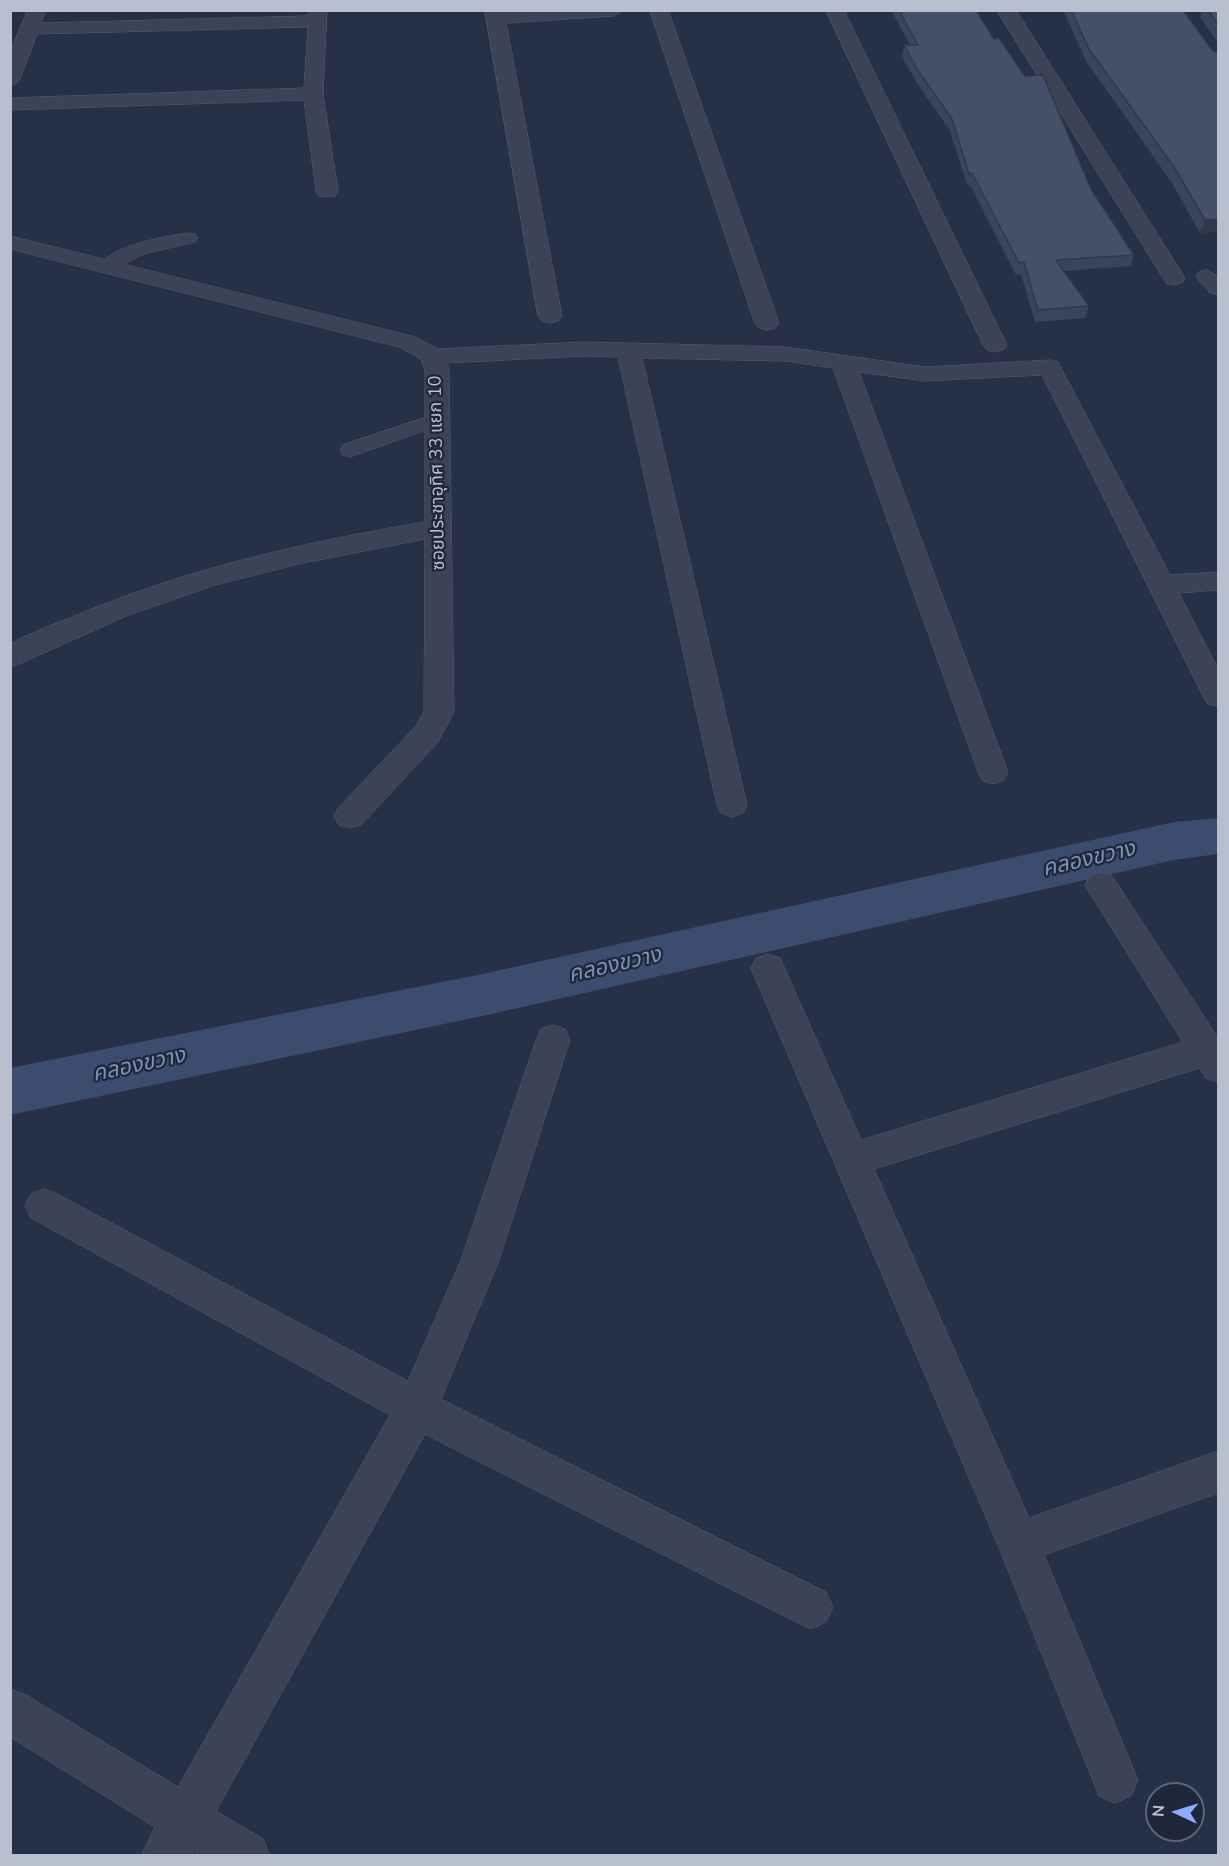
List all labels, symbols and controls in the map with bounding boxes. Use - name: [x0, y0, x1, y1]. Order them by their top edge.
- street label: ซอยประชาอุทิศ 33 แยก 10: [426, 375, 450, 571]
- water label: คลองขวาง: [1040, 837, 1138, 883]
- water label: คลองขวาง: [566, 943, 664, 989]
- water label: คลองขวาง: [90, 1043, 188, 1089]
- north arrow: [1145, 1782, 1205, 1842]
- text: N: [1148, 1804, 1170, 1818]

